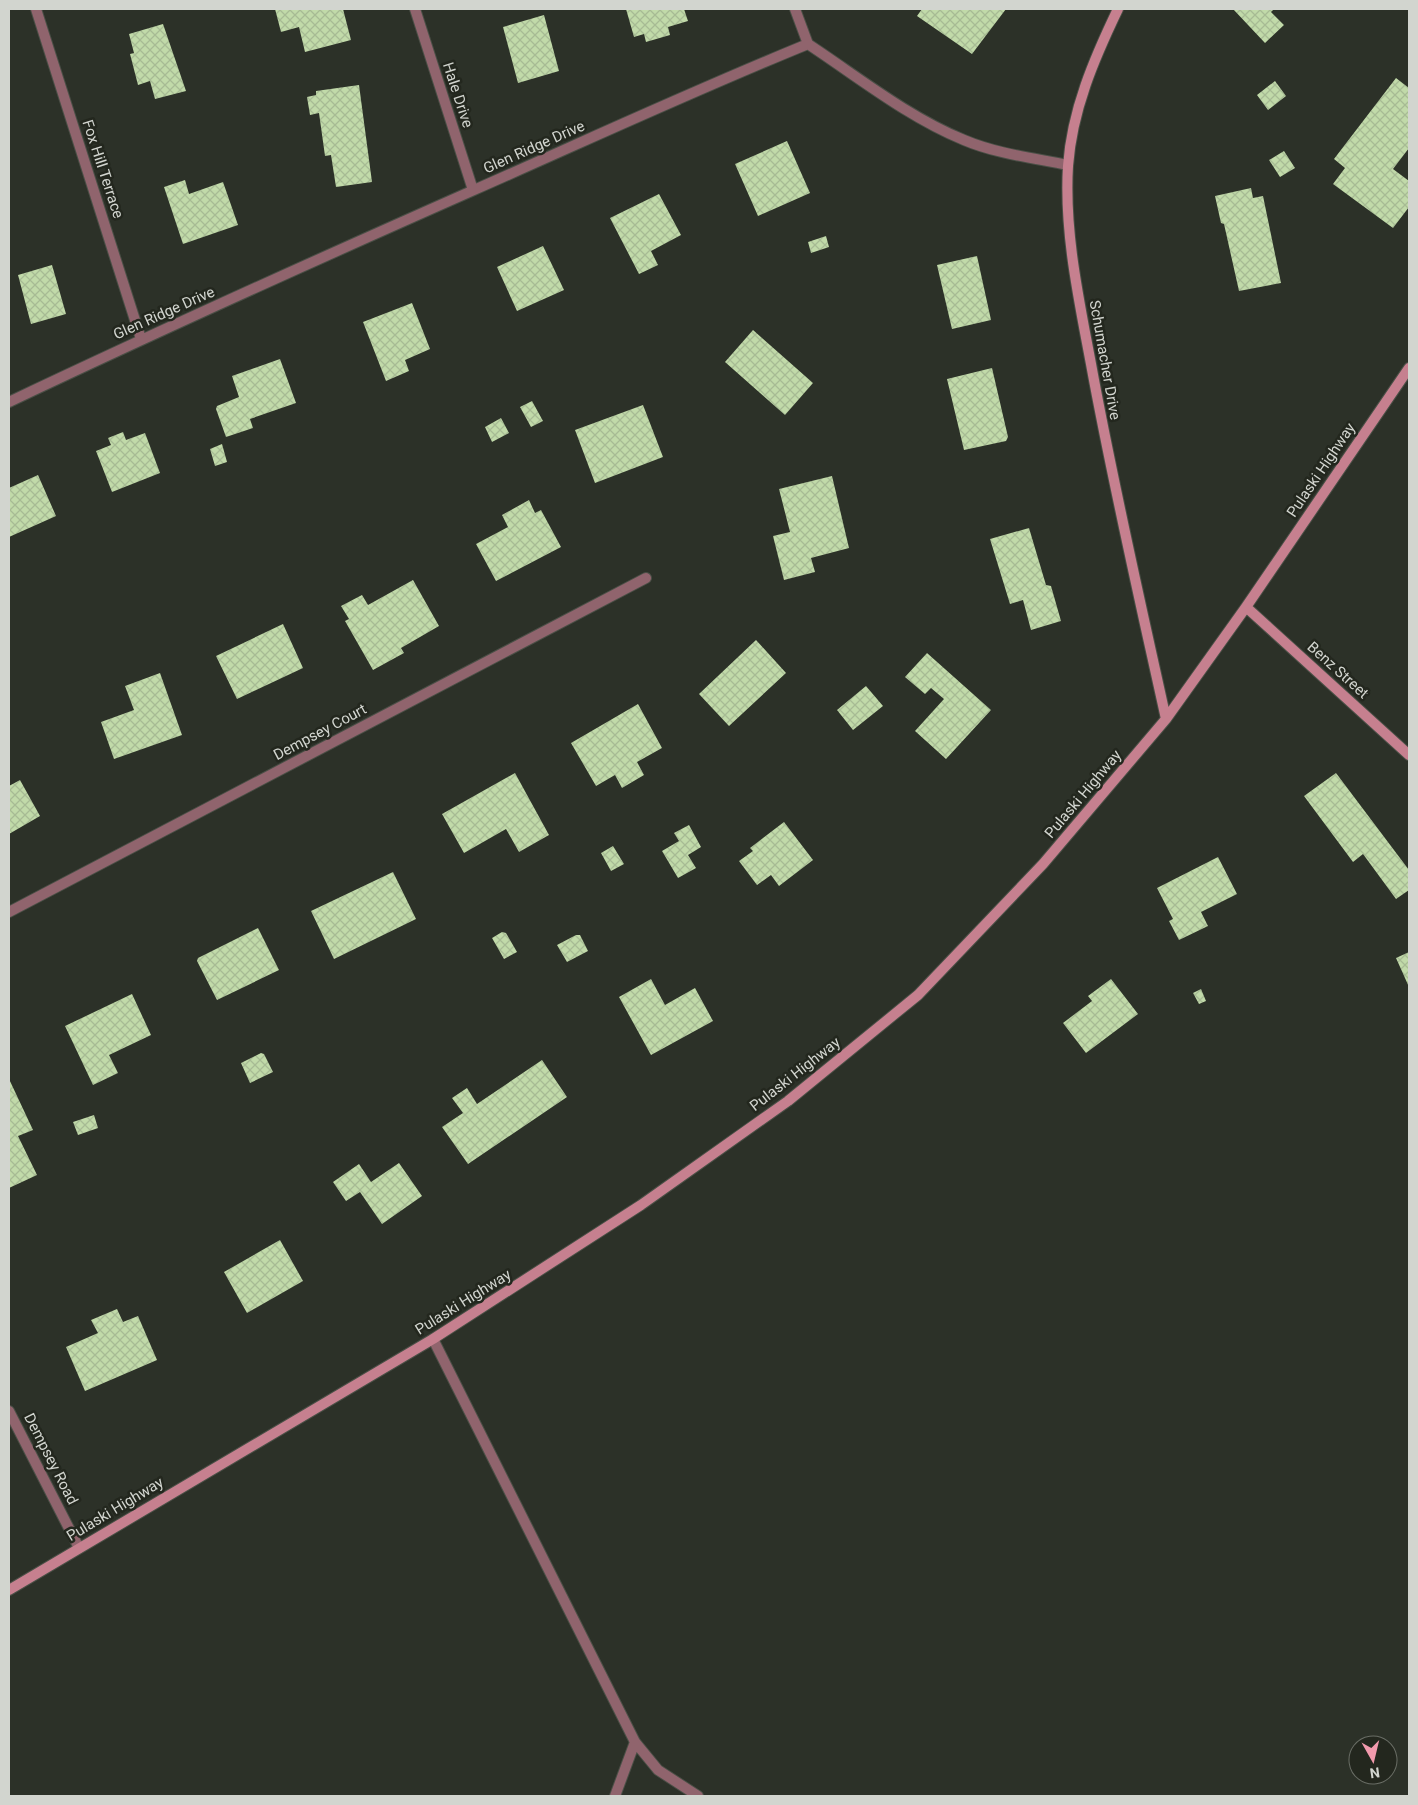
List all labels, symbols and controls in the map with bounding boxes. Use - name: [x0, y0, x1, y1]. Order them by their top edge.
- street label: Hale Drive: [439, 60, 477, 130]
- street label: Fox Hill Terrace: [79, 117, 127, 221]
- street label: Glen Ridge Drive: [481, 117, 587, 177]
- street label: Glen Ridge Drive: [111, 283, 217, 343]
- street label: Schumacher Drive: [1086, 299, 1124, 421]
- street label: Pulaski Highway: [1283, 419, 1359, 521]
- street label: Benz Street: [1304, 638, 1372, 702]
- street label: Dempsey Court: [270, 700, 370, 764]
- street label: Pulaski Highway: [1041, 746, 1125, 842]
- street label: Pulaski Highway: [746, 1033, 844, 1115]
- street label: Pulaski Highway: [412, 1265, 514, 1339]
- street label: Dempsey Road: [20, 1410, 82, 1508]
- street label: Pulaski Highway: [63, 1473, 167, 1545]
- north arrow: [1348, 1735, 1398, 1785]
- text: N: [1369, 1764, 1381, 1781]

